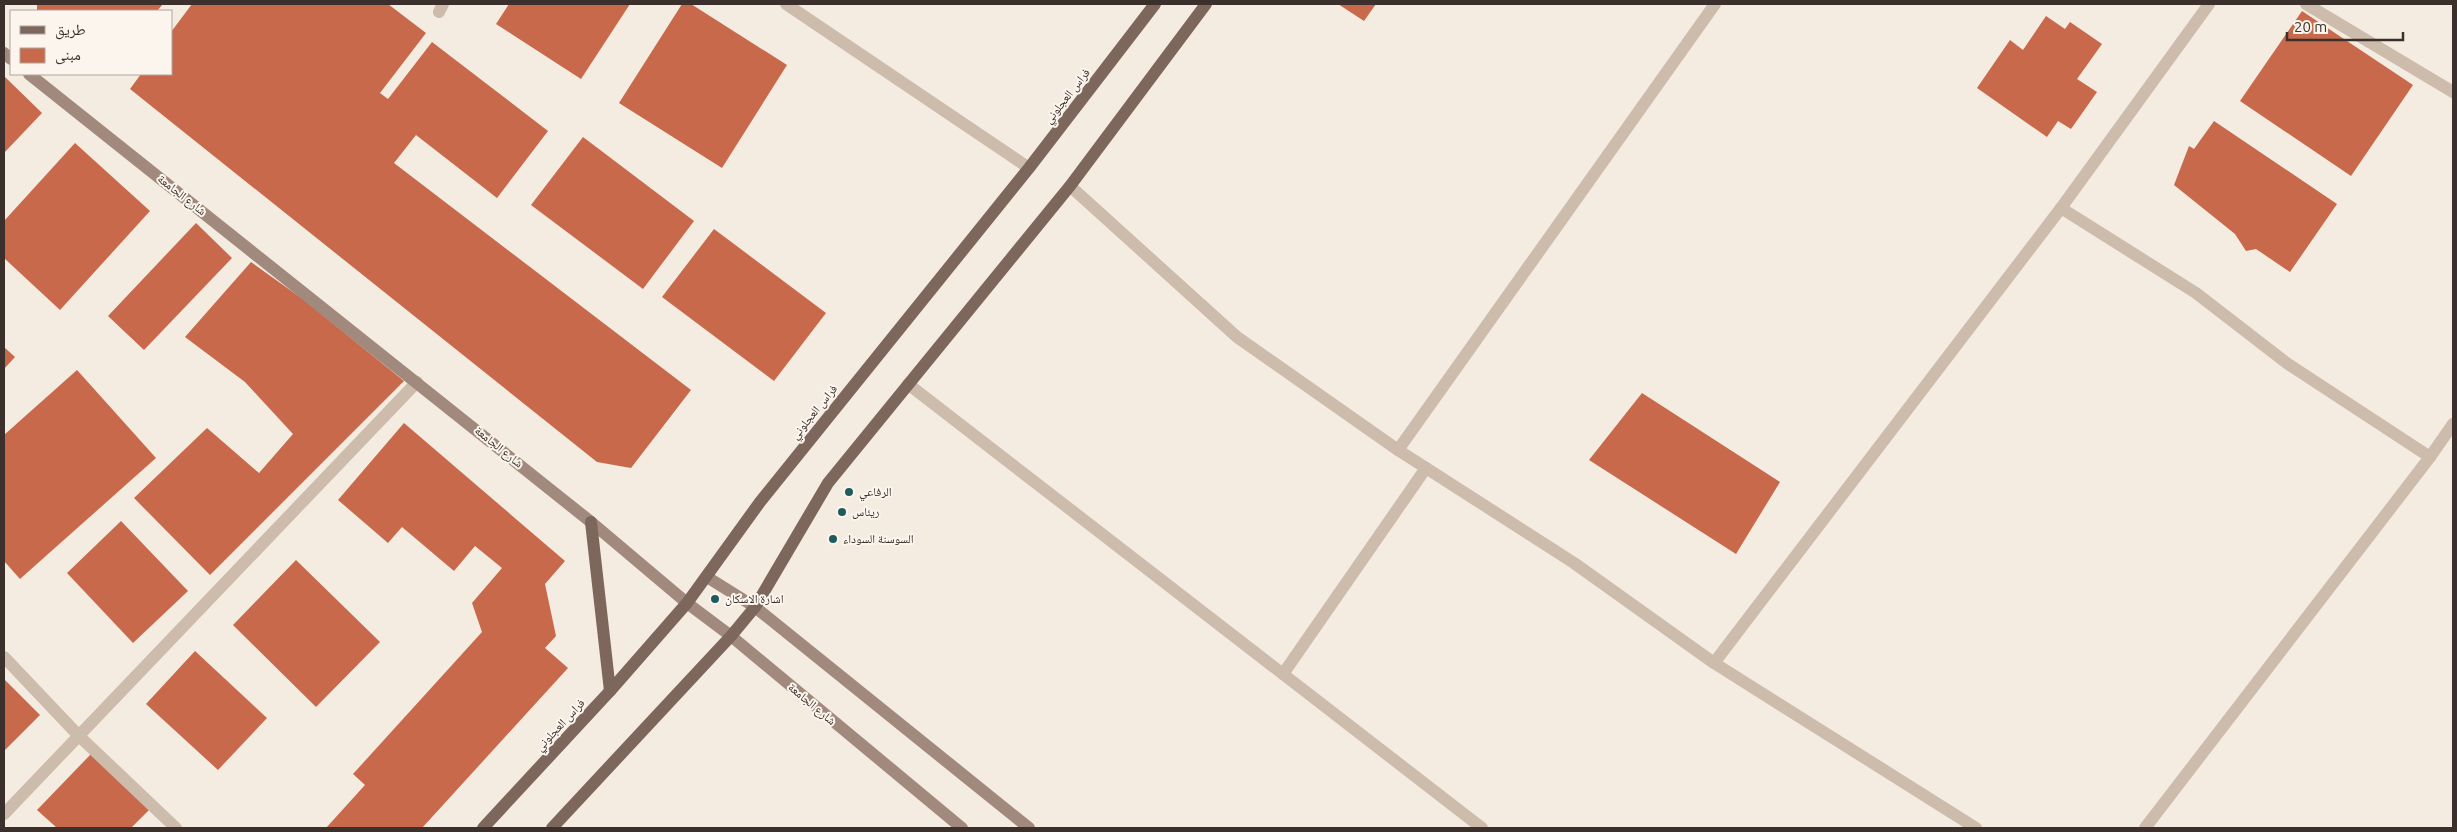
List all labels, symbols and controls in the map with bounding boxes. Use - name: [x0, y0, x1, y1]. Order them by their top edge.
- legend: [10, 10, 172, 75]
- scale bar: [2287, 10, 2403, 42]
- text: 20 m: [2294, 18, 2327, 35]
- text: طريق: [55, 21, 86, 40]
- text: مبنى: [55, 46, 81, 65]
- street label: فراس العجلوني: [1041, 66, 1095, 128]
- street label: شارع الجامعة: [154, 172, 209, 219]
- street label: فراس العجلوني: [788, 382, 843, 444]
- street label: شارع الجامعة: [471, 423, 526, 471]
- place label: الرفاعي: [859, 485, 892, 502]
- marker: الرفاعي: [843, 486, 855, 498]
- place label: ريئاس: [852, 505, 880, 519]
- marker: ريئاس: [836, 506, 848, 518]
- place label: السوسنة السوداء: [843, 532, 914, 545]
- marker: السوسنة السوداء: [827, 533, 839, 545]
- place label: اشارة الاسكان: [725, 592, 784, 606]
- marker: اشارة الاسكان: [709, 593, 721, 605]
- street label: شارع الجامعة: [785, 680, 839, 729]
- street label: فراس العجلوني: [532, 696, 590, 756]

